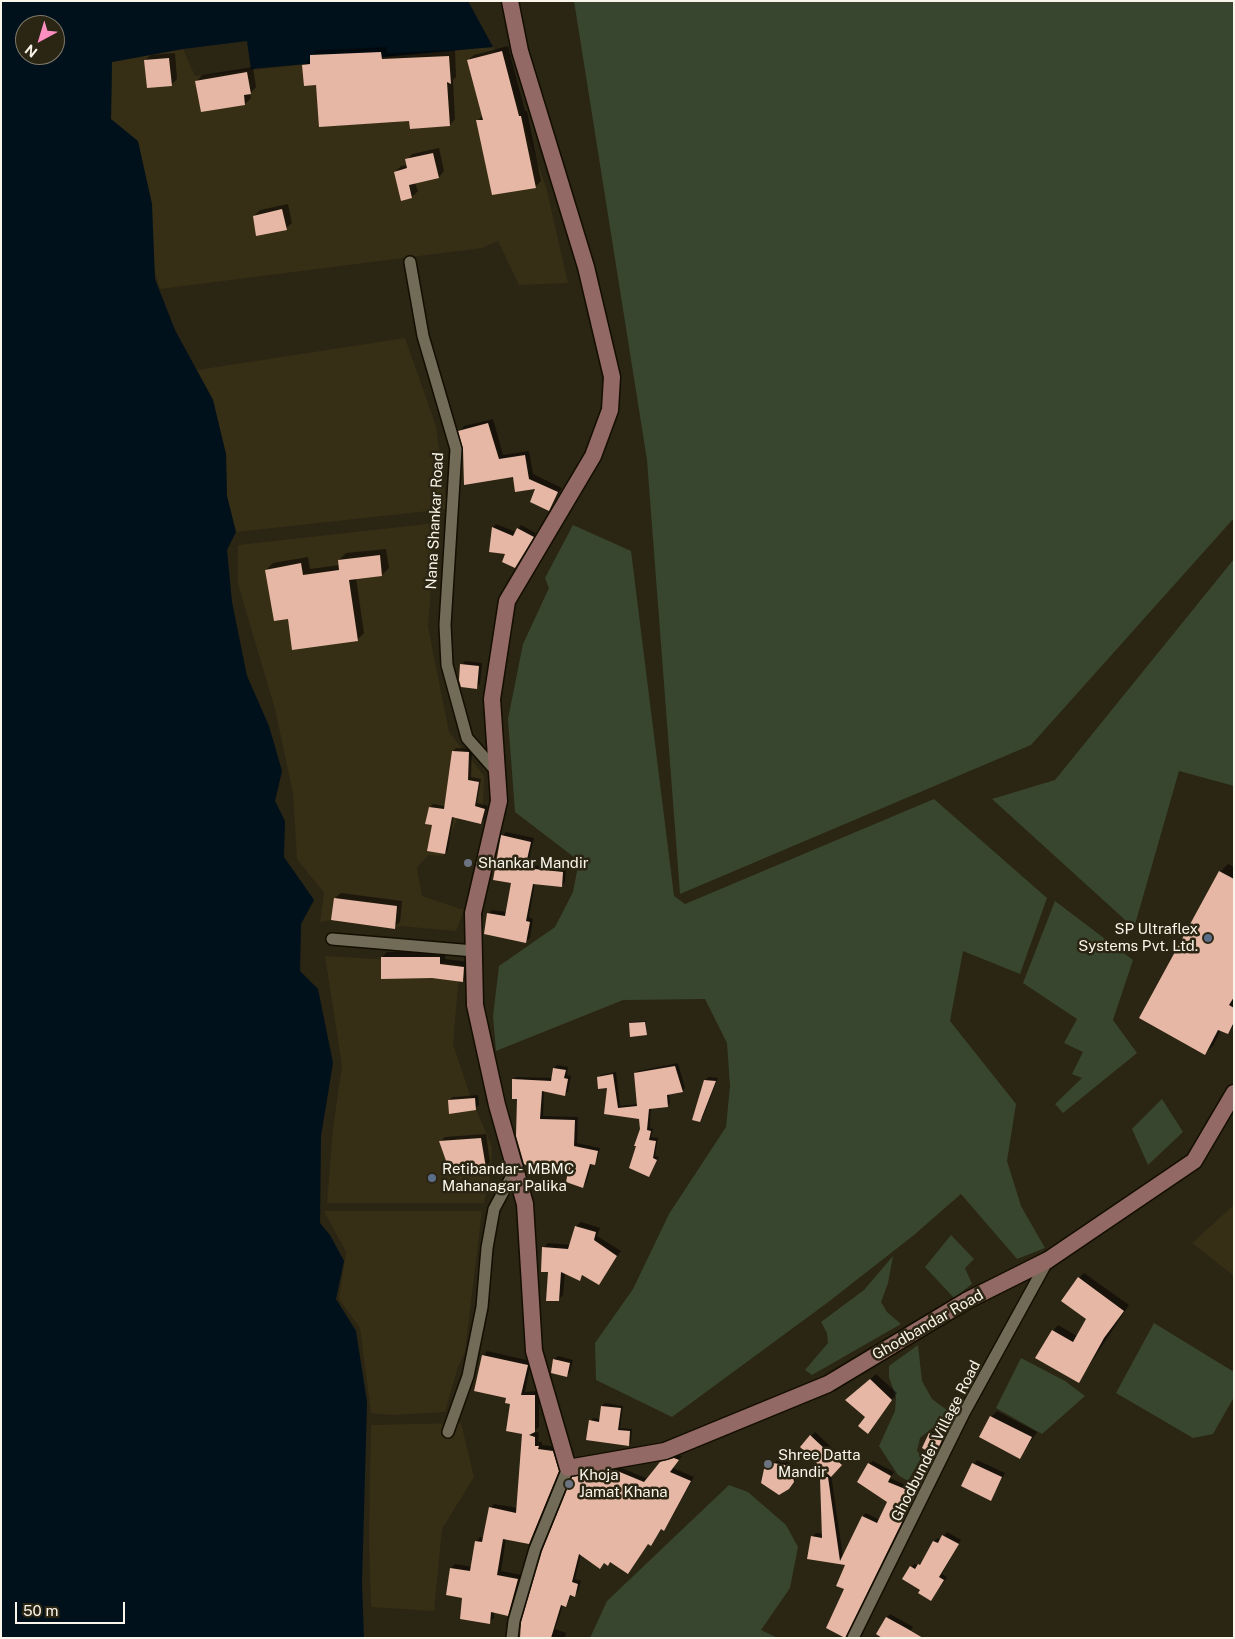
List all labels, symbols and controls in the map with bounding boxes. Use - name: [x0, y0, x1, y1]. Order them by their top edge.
- north arrow: [15, 15, 65, 65]
- text: N: [22, 41, 40, 61]
- street label: Nana Shankar Road: [422, 452, 448, 590]
- place label: Shankar Mandir: [478, 854, 589, 872]
- marker: Shankar Mandir: [462, 857, 474, 869]
- place label: SP Ultraflex Systems Pvt. Ltd.: [1078, 920, 1198, 955]
- marker: SP Ultraflex Systems Pvt. Ltd.: [1202, 932, 1214, 944]
- place label: Retibandar- MBMC Mahanagar Palika: [442, 1160, 574, 1195]
- marker: Retibandar- MBMC Mahanagar Palika: [426, 1172, 438, 1184]
- street label: Ghodbandar Road: [869, 1286, 987, 1364]
- street label: Ghodbunder Village Road: [888, 1358, 984, 1524]
- place label: Shree Datta Mandir: [778, 1446, 861, 1481]
- marker: Shree Datta Mandir: [762, 1458, 774, 1470]
- place label: Khoja Jamat Khana: [579, 1466, 668, 1501]
- marker: Khoja Jamat Khana: [563, 1478, 575, 1490]
- scale bar: [18, 1592, 128, 1624]
- text: 50 m: [23, 1602, 58, 1619]

